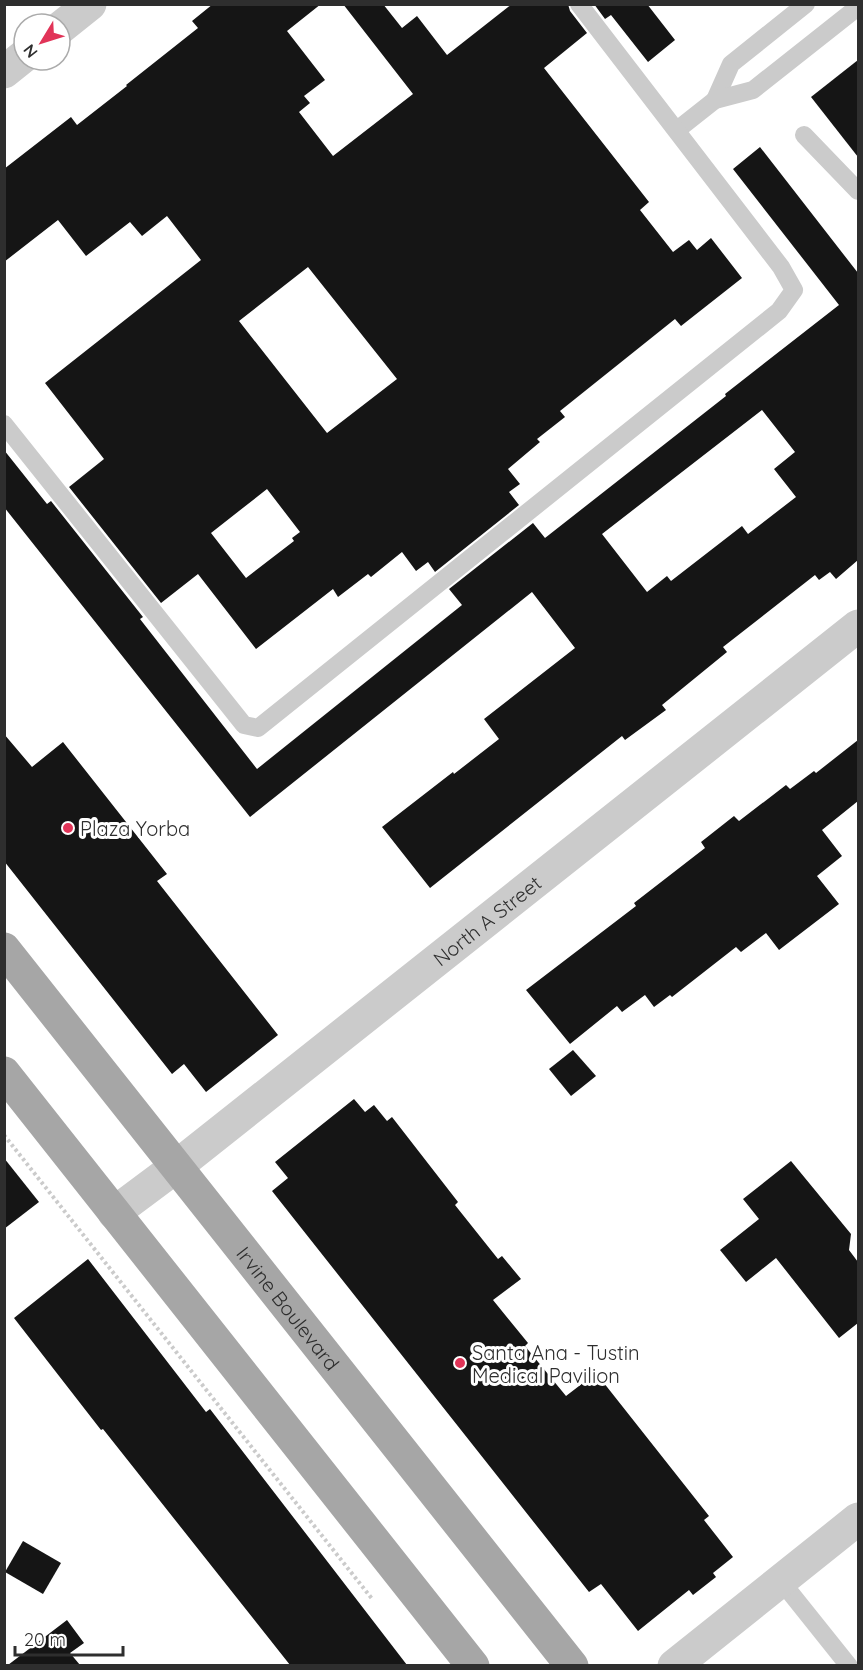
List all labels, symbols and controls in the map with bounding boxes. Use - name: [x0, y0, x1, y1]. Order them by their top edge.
- north arrow: [12, 12, 72, 72]
- text: N: [19, 40, 42, 62]
- place label: Plaza Yorba: [80, 816, 190, 841]
- marker: Plaza Yorba: [61, 821, 75, 835]
- street label: North A Street: [428, 870, 546, 971]
- street label: Irvine Boulevard: [232, 1241, 345, 1375]
- place label: Santa Ana - Tustin Medical Pavilion: [472, 1340, 640, 1388]
- marker: Santa Ana - Tustin Medical Pavilion: [453, 1356, 467, 1370]
- scale bar: [15, 1619, 123, 1657]
- text: 20 m: [24, 1628, 66, 1651]

